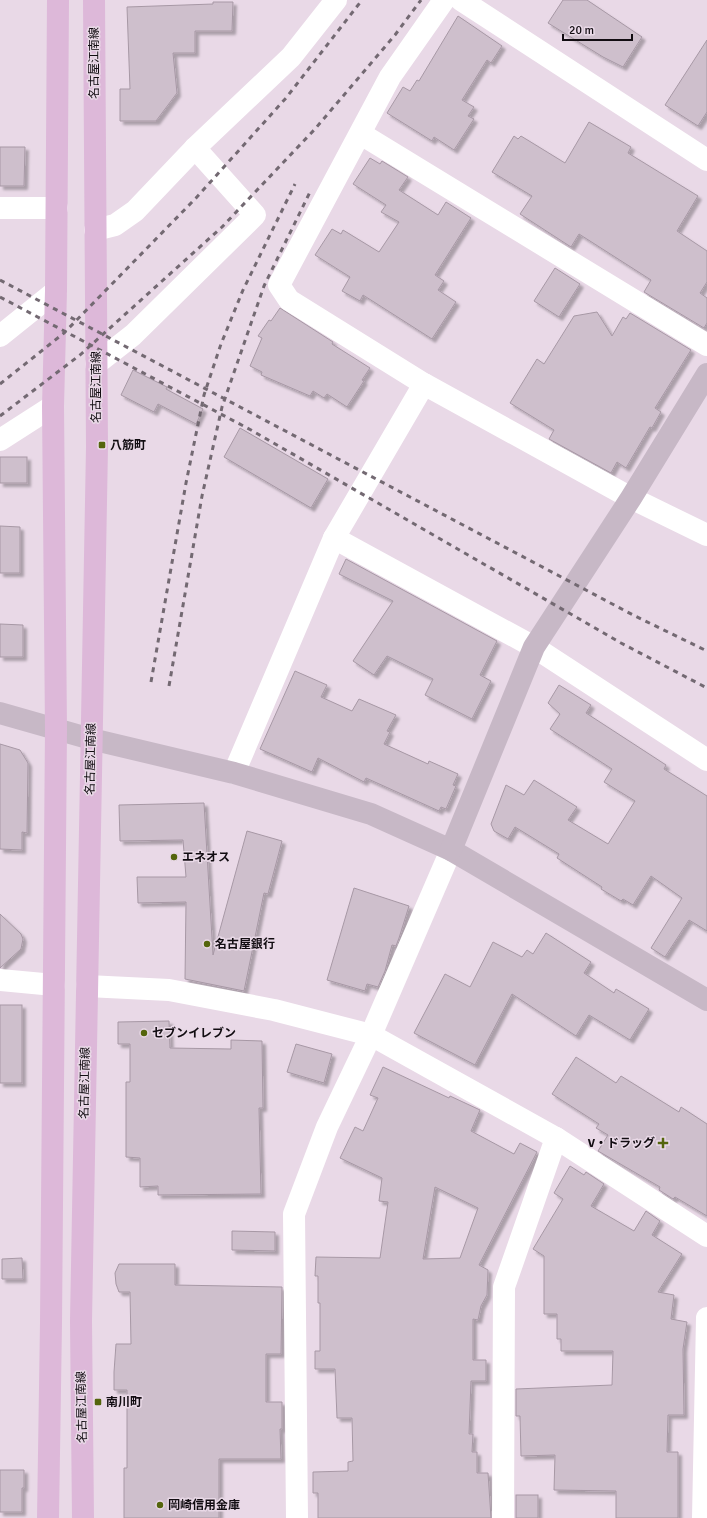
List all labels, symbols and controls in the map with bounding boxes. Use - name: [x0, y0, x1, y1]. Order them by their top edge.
- scale bar: [563, 16, 632, 42]
- text: 20 m: [569, 23, 594, 38]
- street label: 名古屋江南線: [87, 27, 102, 99]
- street label: 名古屋江南線: [89, 351, 104, 423]
- place label: 八筋町: [110, 438, 146, 453]
- marker: 八筋町: [97, 440, 107, 450]
- street label: 名古屋江南線: [83, 723, 99, 795]
- place label: エネオス: [182, 850, 230, 865]
- marker: エネオス: [169, 852, 179, 862]
- place label: 名古屋銀行: [215, 937, 275, 952]
- marker: 名古屋銀行: [202, 939, 212, 949]
- place label: セブンイレブン: [152, 1026, 236, 1041]
- marker: セブンイレブン: [139, 1028, 149, 1038]
- street label: 名古屋江南線: [77, 1047, 93, 1119]
- place label: V・ドラッグ: [588, 1136, 655, 1151]
- marker: V・ドラッグ: [658, 1138, 668, 1148]
- street label: 名古屋江南線: [74, 1371, 90, 1443]
- place label: 南川町: [106, 1395, 142, 1410]
- marker: 南川町: [93, 1397, 103, 1407]
- place label: 岡崎信用金庫: [168, 1498, 240, 1513]
- marker: 岡崎信用金庫: [155, 1500, 165, 1510]

